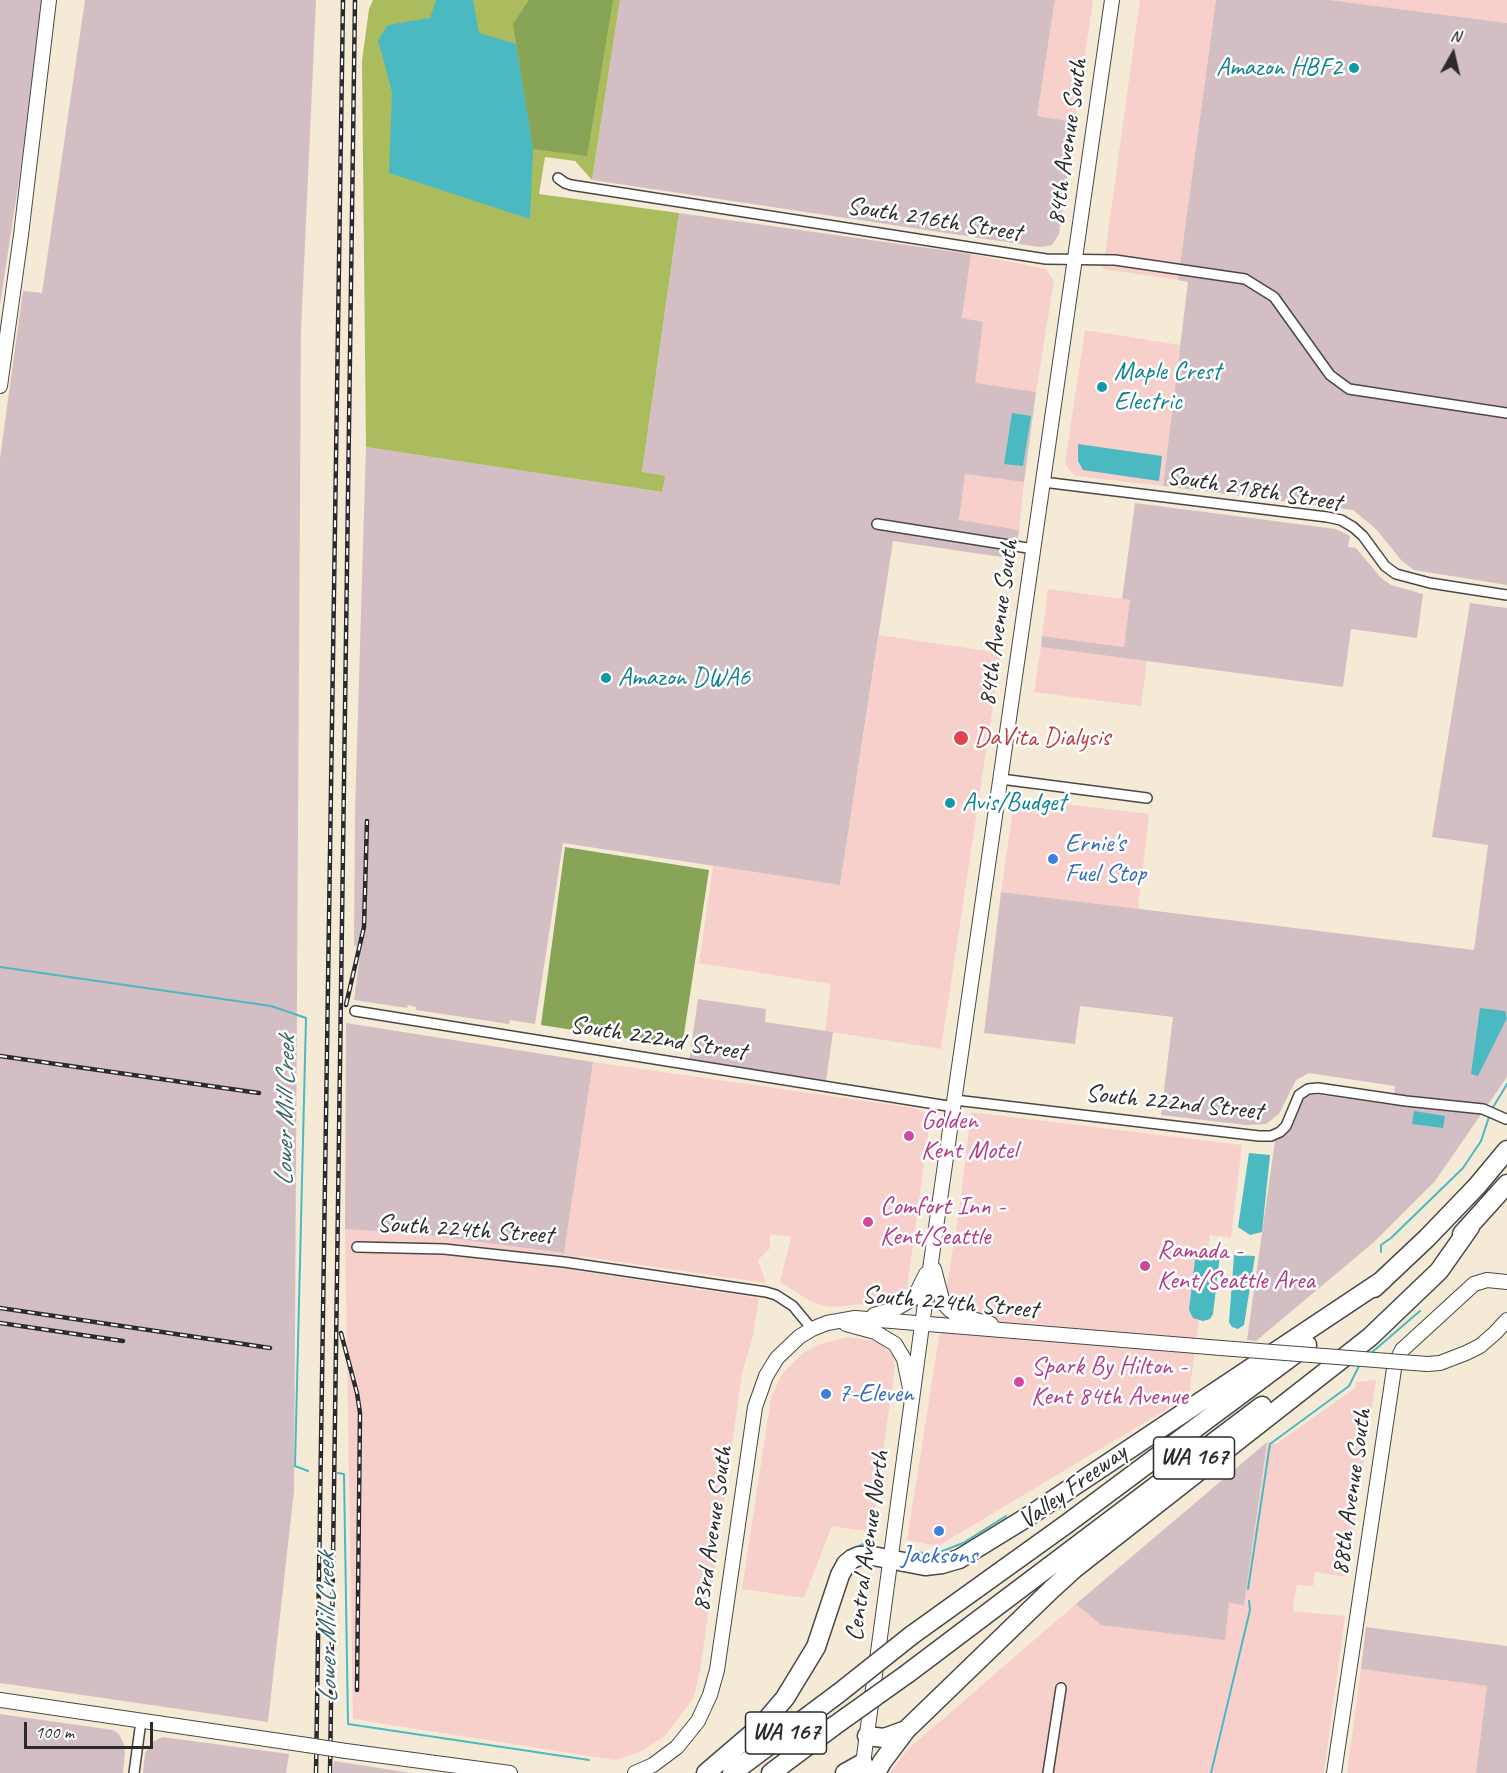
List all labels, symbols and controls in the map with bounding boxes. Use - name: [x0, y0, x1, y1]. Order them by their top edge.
- north arrow: [1423, 24, 1483, 84]
- text: N: [1449, 26, 1462, 47]
- place label: Amazon HBF2: [1216, 52, 1342, 84]
- street label: 84th Avenue South: [1041, 57, 1095, 227]
- marker: Amazon HBF2: [1347, 61, 1361, 75]
- street label: South 216th Street: [844, 191, 1024, 249]
- place label: Maple Crest Electric: [1114, 356, 1221, 418]
- marker: Maple Crest Electric: [1095, 380, 1109, 394]
- street label: South 218th Street: [1164, 461, 1344, 519]
- street label: 84th Avenue South: [972, 538, 1026, 708]
- place label: Amazon DWA6: [618, 662, 750, 694]
- marker: Amazon DWA6: [599, 671, 613, 685]
- place label: DaVita Dialysis: [974, 722, 1110, 754]
- marker: DaVita Dialysis: [952, 729, 970, 747]
- place label: Avis/Budget: [962, 787, 1066, 819]
- marker: Avis/Budget: [943, 796, 957, 810]
- place label: Ernie's Fuel Stop: [1065, 828, 1146, 890]
- marker: Ernie's Fuel Stop: [1046, 852, 1060, 866]
- street label: South 222nd Street: [568, 1010, 748, 1068]
- water label: Lower Mill Creek: [268, 1036, 304, 1186]
- street label: South 222nd Street: [1084, 1078, 1264, 1128]
- place label: Golden Kent Motel: [921, 1105, 1017, 1166]
- marker: Golden Kent Motel: [902, 1129, 916, 1143]
- place label: Comfort Inn - Kent/Seattle: [880, 1191, 1005, 1252]
- street label: South 224th Street: [376, 1208, 554, 1252]
- marker: Comfort Inn - Kent/Seattle: [861, 1215, 875, 1229]
- place label: Ramada - Kent/Seattle Area: [1157, 1235, 1315, 1296]
- marker: Ramada - Kent/Seattle Area: [1138, 1259, 1152, 1273]
- street label: South 224th Street: [861, 1280, 1039, 1326]
- place label: Spark By Hilton - Kent 84th Avenue: [1031, 1351, 1188, 1412]
- marker: Spark By Hilton - Kent 84th Avenue: [1012, 1375, 1026, 1389]
- place label: 7-Eleven: [838, 1378, 914, 1410]
- marker: 7-Eleven: [819, 1387, 833, 1401]
- street label: 88th Avenue South: [1325, 1407, 1379, 1577]
- street label: Valley Freeway: [1013, 1437, 1133, 1537]
- road number: WA 167: [1154, 1437, 1234, 1479]
- street label: 83rd Avenue South: [686, 1444, 740, 1614]
- street label: Central Avenue North: [839, 1449, 897, 1643]
- marker: Jacksons: [932, 1524, 946, 1538]
- place label: Jacksons: [901, 1540, 977, 1572]
- water label: Lower Mill Creek: [310, 1553, 346, 1703]
- scale bar: [27, 1710, 156, 1748]
- road number: WA 167: [746, 1712, 826, 1754]
- text: 100 m: [35, 1721, 74, 1743]

